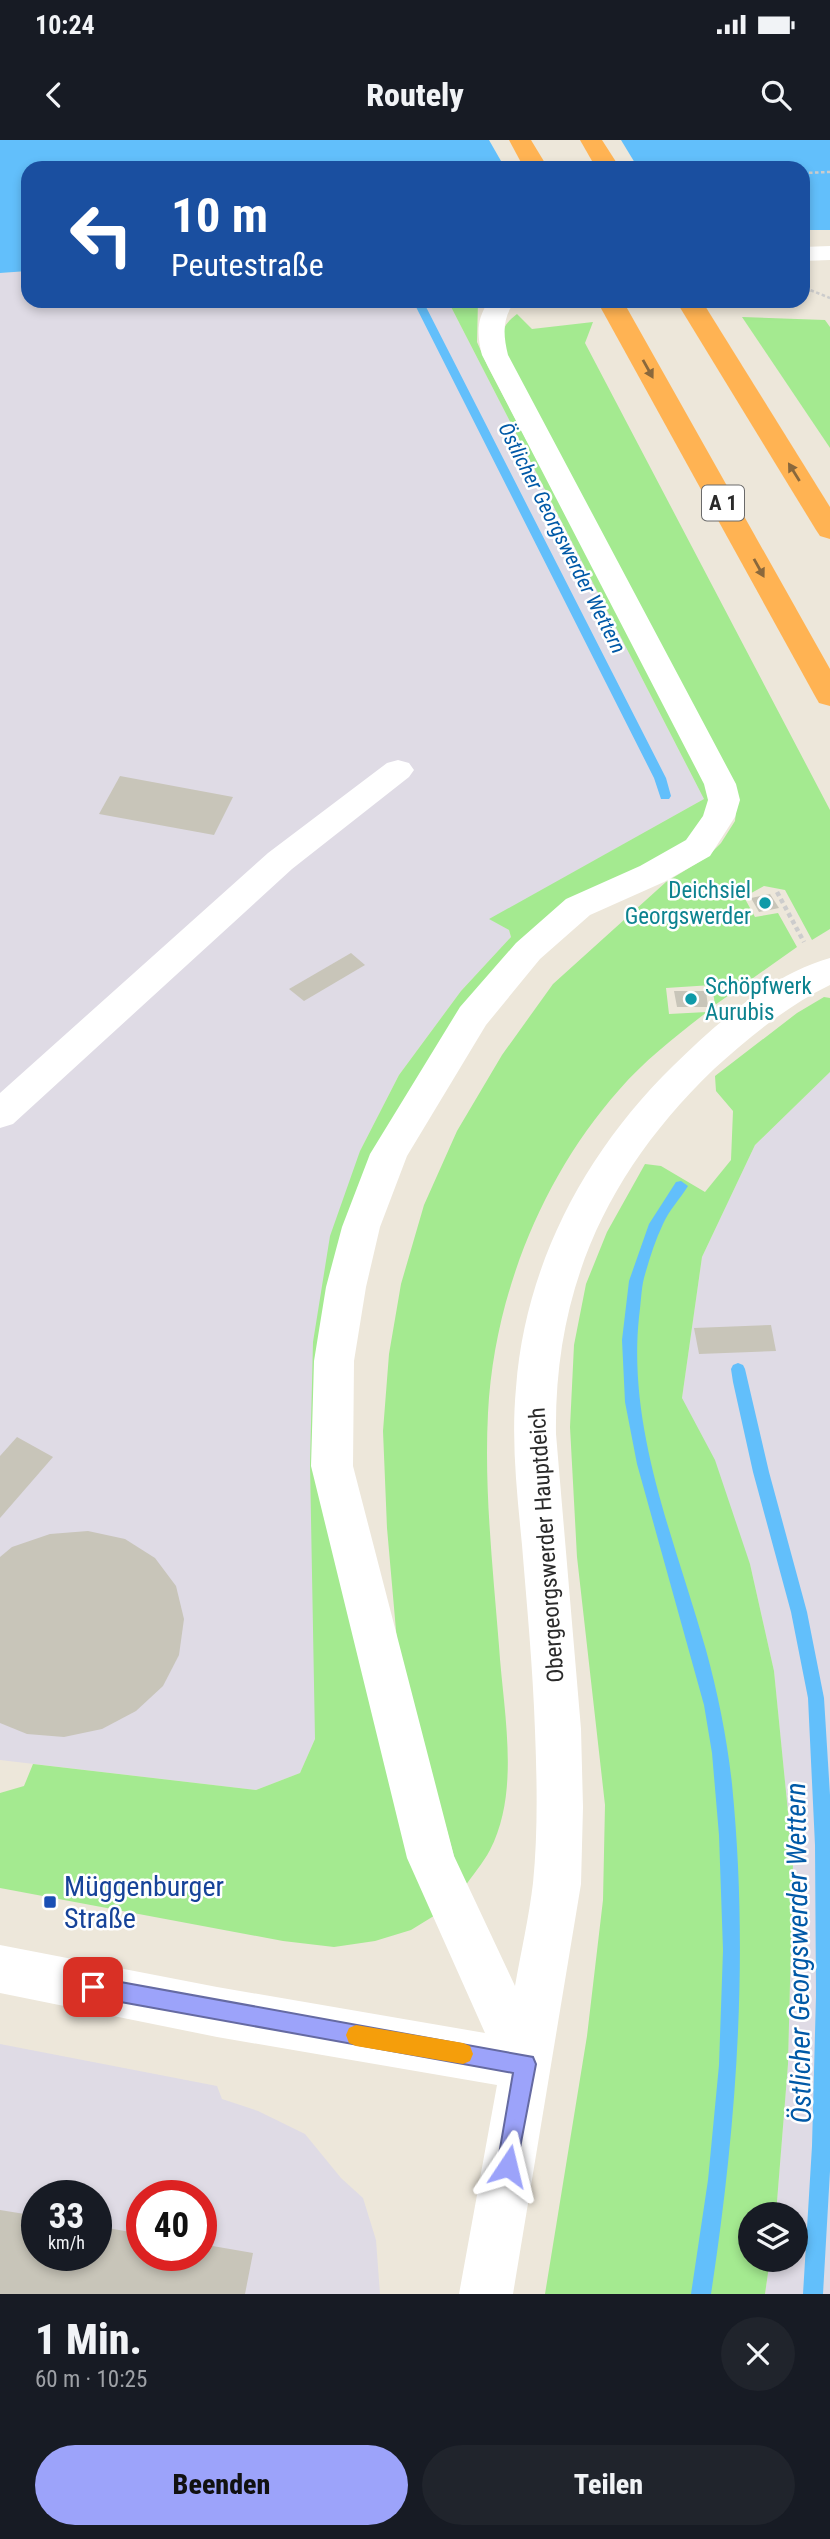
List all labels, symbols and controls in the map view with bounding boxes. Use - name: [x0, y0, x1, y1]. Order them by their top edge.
- text: 10:24: [35, 10, 95, 40]
- icon: back: [35, 76, 73, 114]
- text: Routely: [366, 76, 464, 114]
- icon: search: [757, 76, 795, 114]
- text: 10 m: [171, 187, 268, 244]
- icon: left: [56, 189, 147, 280]
- text: Peutestraße: [171, 246, 324, 284]
- one-way arrow: [642, 359, 654, 379]
- water label: Östlicher Georgswerder Wettern: [493, 419, 631, 657]
- one-way arrow: [788, 462, 801, 482]
- road number: A 1: [702, 486, 744, 520]
- one-way arrow: [753, 558, 765, 578]
- place label: Deichsiel Georgswerder: [625, 877, 751, 930]
- marker: Deichsiel Georgswerder: [757, 895, 773, 911]
- place label: Schöpfwerk Aurubis: [705, 973, 813, 1026]
- marker: Schöpfwerk Aurubis: [683, 991, 699, 1007]
- street label: Obergeorgswerder Hauptdeich: [523, 1406, 570, 1683]
- water label: Östlicher Georgswerder Wettern: [779, 1782, 818, 2124]
- place label: Müggenburger Straße: [64, 1870, 224, 1935]
- marker: Müggenburger Straße: [42, 1894, 58, 1910]
- pin: [63, 1957, 123, 2017]
- icon: arrive: [74, 1968, 112, 2006]
- position arrow: [471, 2129, 545, 2203]
- speed limit sign: 40: [126, 2180, 217, 2271]
- text: 33: [49, 2196, 84, 2237]
- map controls: [738, 2202, 808, 2272]
- button: layers: [738, 2202, 808, 2272]
- text: km/h: [48, 2232, 85, 2253]
- text: 1 Min.: [35, 2315, 142, 2364]
- button: close: [721, 2317, 795, 2391]
- text: 60 m · 10:25: [35, 2366, 147, 2393]
- button: Beenden: [35, 2445, 408, 2525]
- button: Teilen: [422, 2445, 795, 2525]

